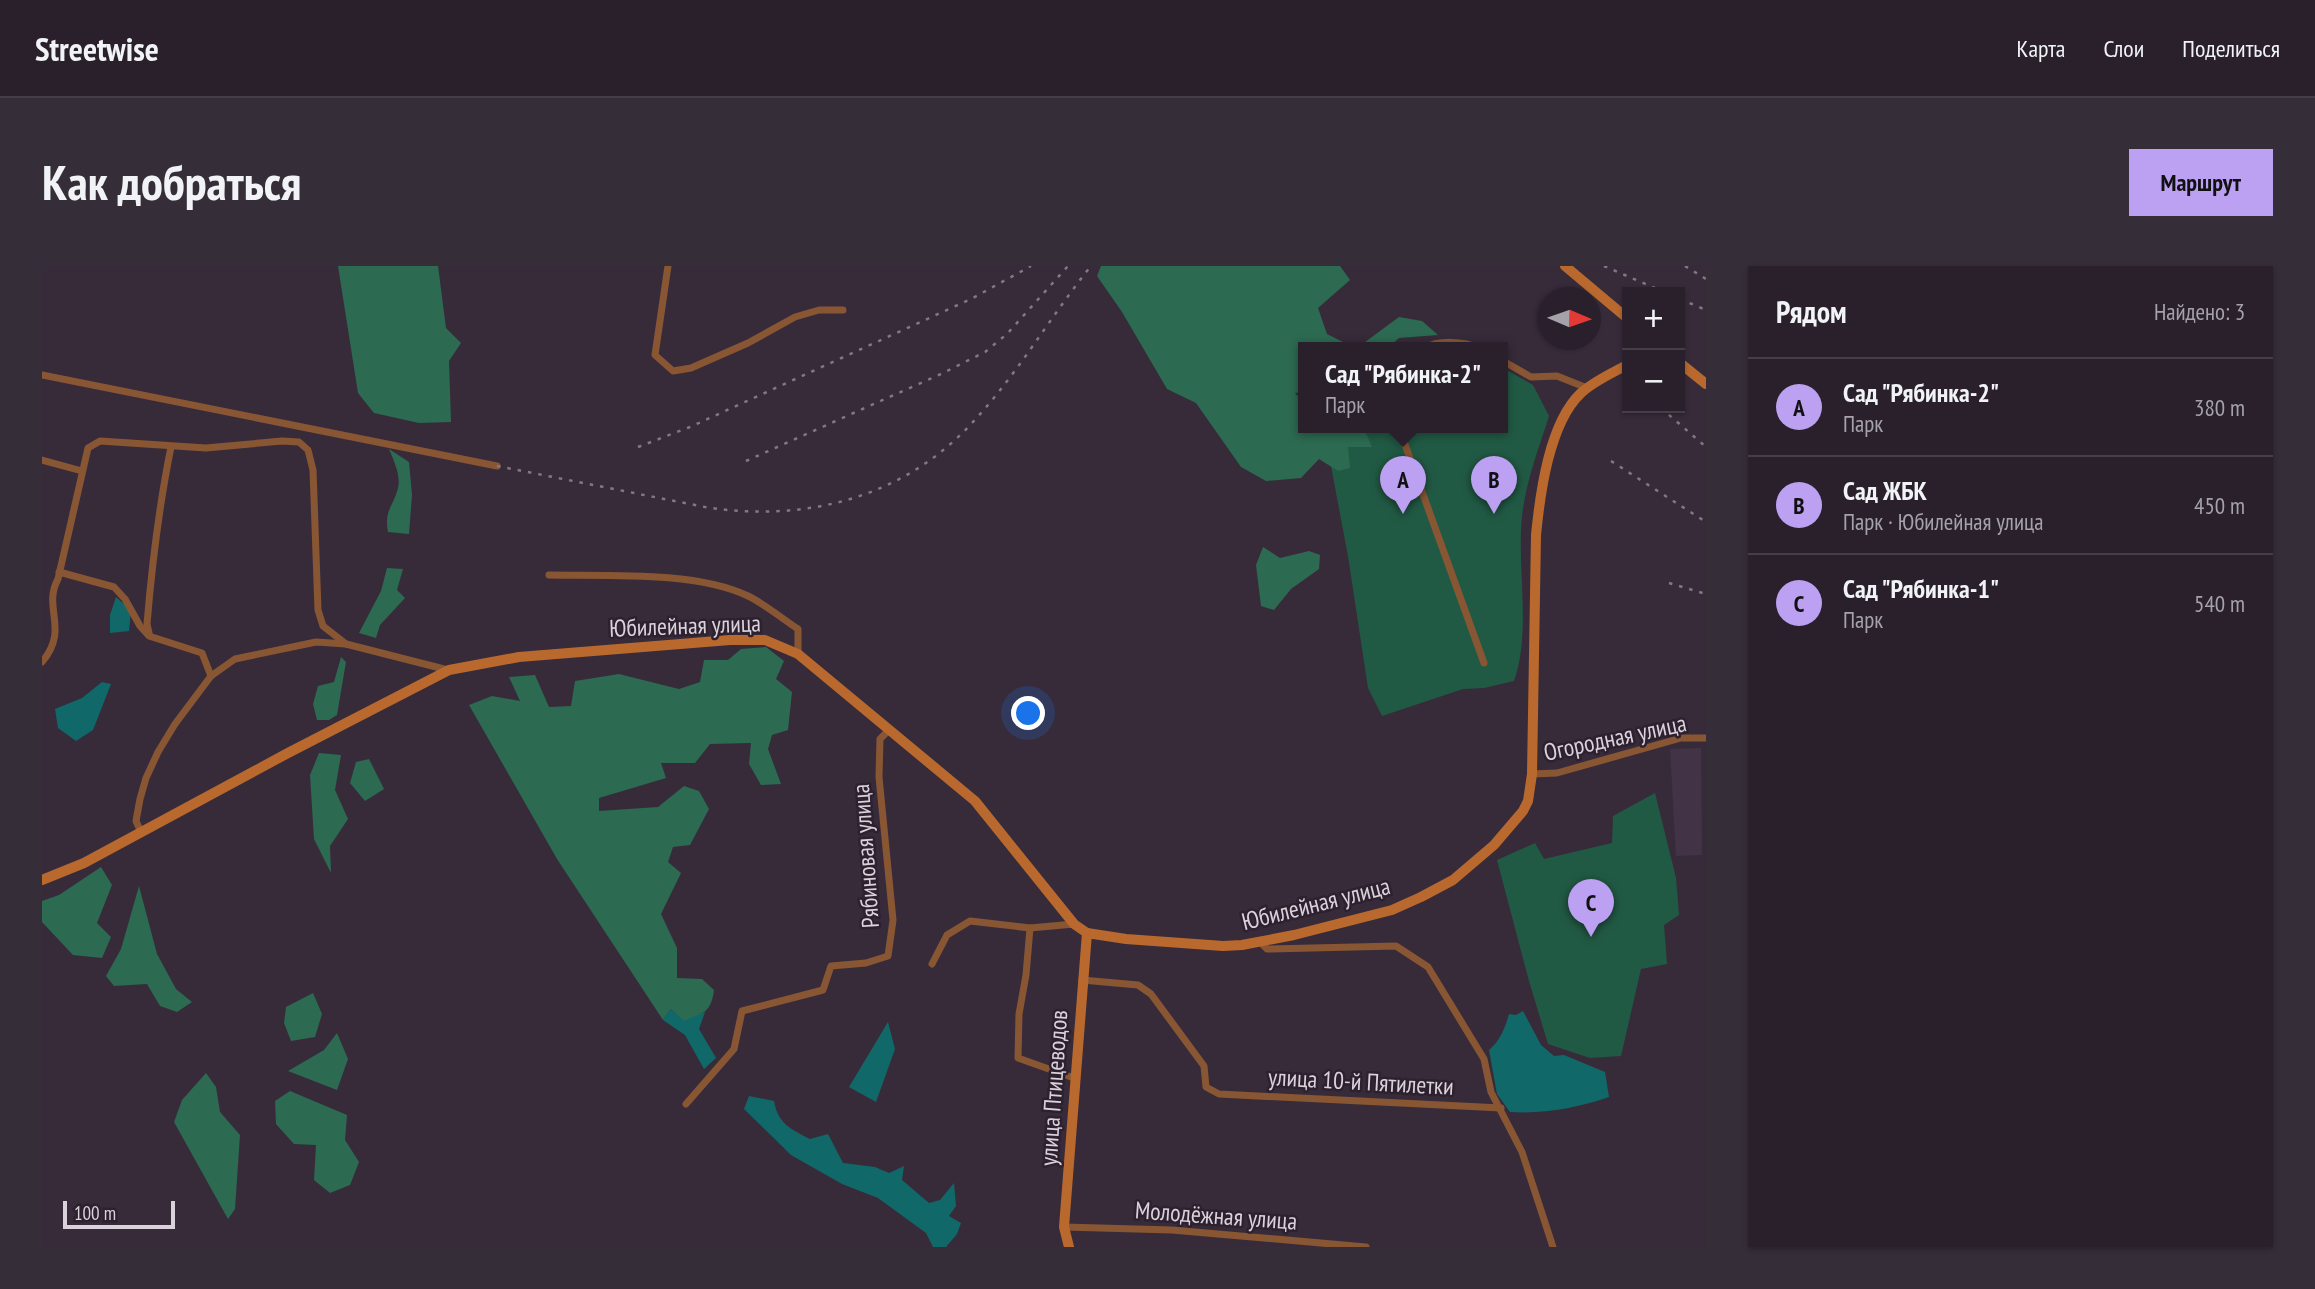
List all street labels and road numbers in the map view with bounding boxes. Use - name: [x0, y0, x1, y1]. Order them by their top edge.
- street label: Юбилейная улица: [609, 607, 761, 644]
- street label: Огородная улица: [1541, 707, 1689, 768]
- street label: Рябиновая улица: [845, 783, 886, 929]
- street label: Юбилейная улица: [1238, 870, 1393, 937]
- street label: улица Птицеводов: [1033, 1009, 1074, 1167]
- street label: улица 10-й Пятилетки: [1267, 1061, 1455, 1102]
- street label: Молодёжная улица: [1134, 1194, 1298, 1237]

